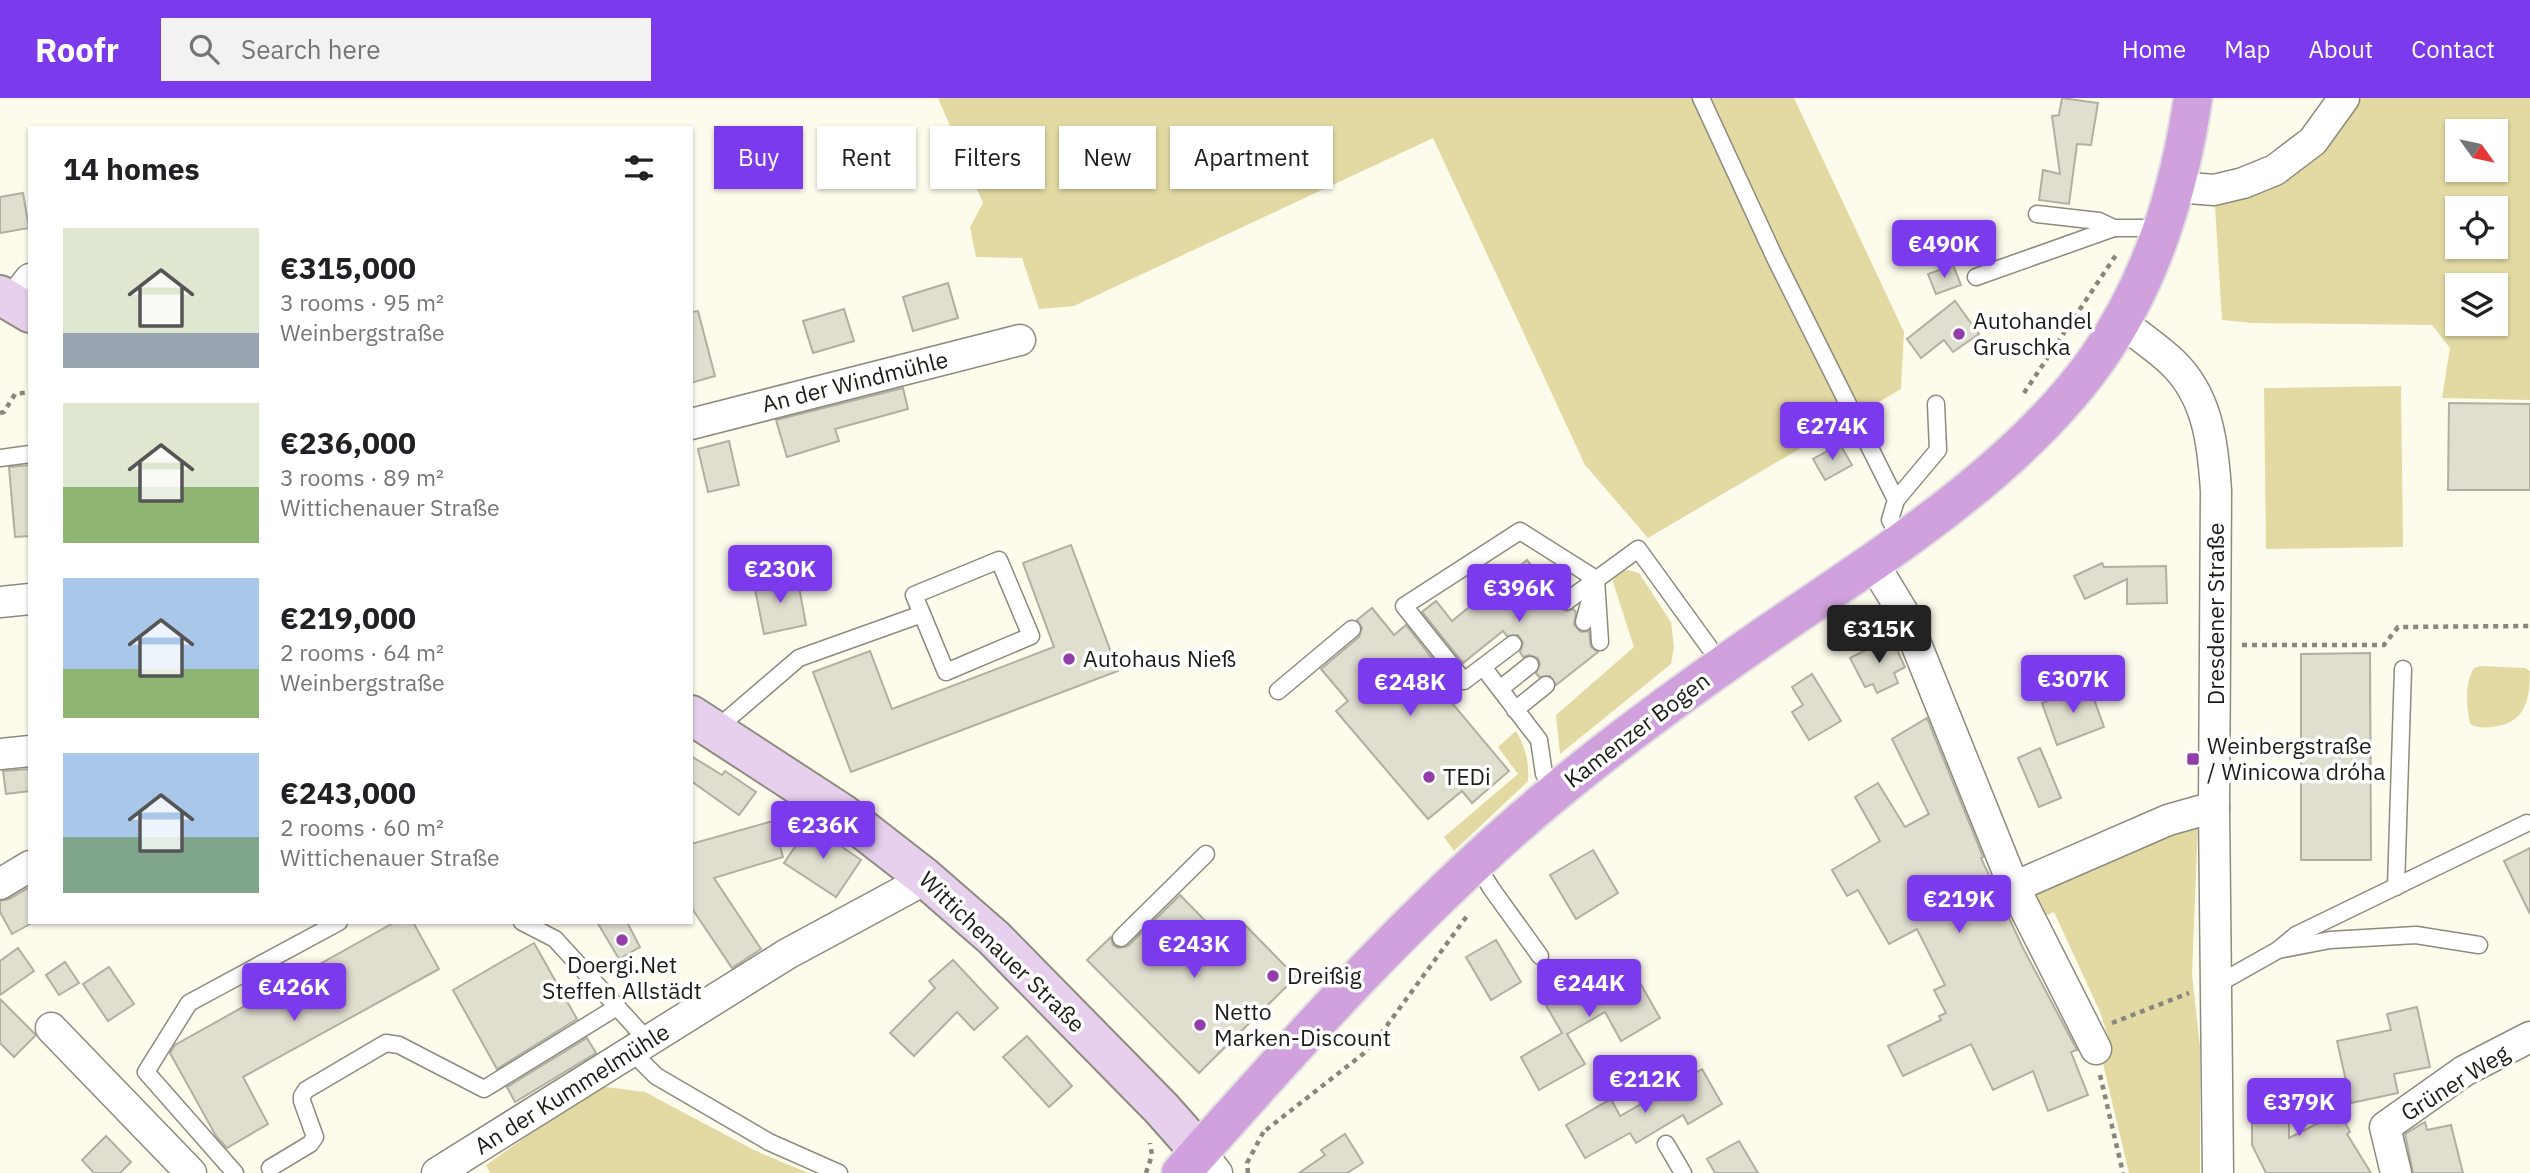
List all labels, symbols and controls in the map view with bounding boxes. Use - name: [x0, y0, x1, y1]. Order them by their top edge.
- search box: [161, 18, 651, 81]
- text: Roofr: [35, 28, 119, 71]
- icon: search: [185, 30, 223, 68]
- text: Search here: [241, 32, 380, 66]
- text: Home: [2122, 33, 2186, 65]
- text: Map: [2224, 33, 2270, 65]
- text: About: [2308, 33, 2373, 65]
- text: Contact: [2411, 33, 2495, 65]
- north arrow: [2445, 119, 2508, 182]
- map controls: [2445, 119, 2508, 336]
- chip: Buy: [714, 126, 803, 189]
- chip: Rent: [817, 126, 916, 189]
- chip: Filters: [930, 126, 1045, 189]
- chip: New: [1059, 126, 1156, 189]
- chip: Apartment: [1170, 126, 1333, 189]
- text: 14 homes: [63, 149, 200, 188]
- icon: filters: [620, 149, 658, 187]
- button: locate: [2445, 196, 2508, 259]
- pin: €490K: [1895, 220, 1993, 280]
- text: €490K: [1908, 228, 1980, 258]
- text: €315,000: [280, 248, 416, 287]
- icon: home: [119, 256, 203, 340]
- button: layers: [2445, 273, 2508, 336]
- text: 3 rooms · 95 m²: [280, 287, 444, 317]
- place label: Autohandel Gruschka: [1973, 305, 2092, 361]
- text: Weinbergstraße: [280, 317, 445, 347]
- marker: Autohandel Gruschka: [1951, 326, 1967, 342]
- street label: An der Windmühle: [759, 343, 951, 419]
- pin: €274K: [1783, 402, 1881, 462]
- text: €274K: [1796, 410, 1868, 440]
- text: €236,000: [280, 423, 416, 462]
- icon: home: [119, 431, 203, 515]
- text: 3 rooms · 89 m²: [280, 462, 444, 492]
- text: Wittichenauer Straße: [280, 492, 500, 522]
- street label: Dresdener Straße: [2200, 523, 2230, 705]
- pin: €230K: [731, 546, 829, 605]
- text: €230K: [744, 553, 816, 583]
- pin: €396K: [1470, 564, 1568, 624]
- text: €396K: [1483, 572, 1555, 602]
- text: €219,000: [280, 598, 416, 637]
- icon: home: [119, 606, 203, 690]
- pin: €315K: [1830, 606, 1928, 665]
- text: €315K: [1843, 613, 1915, 643]
- text: 2 rooms · 64 m²: [280, 637, 444, 667]
- place label: Autohaus Nieß: [1083, 643, 1236, 673]
- marker: Autohaus Nieß: [1061, 651, 1077, 667]
- pin: €307K: [2024, 656, 2122, 715]
- pin: €248K: [1361, 658, 1459, 718]
- text: €307K: [2037, 663, 2109, 693]
- street label: Kamenzer Bogen: [1558, 665, 1715, 794]
- text: €248K: [1374, 666, 1446, 696]
- text: Weinbergstraße: [280, 667, 445, 697]
- place label: Weinbergstraße / Winicowa dróha: [2207, 730, 2386, 786]
- marker: Weinbergstraße / Winicowa dróha: [2185, 751, 2201, 767]
- place label: TEDi: [1443, 761, 1491, 791]
- marker: TEDi: [1421, 769, 1437, 785]
- text: €243,000: [280, 773, 416, 812]
- icon: home: [119, 781, 203, 865]
- pin: €236K: [774, 802, 872, 861]
- text: €236K: [787, 809, 859, 839]
- text: 2 rooms · 60 m²: [280, 812, 444, 842]
- text: Wittichenauer Straße: [280, 842, 500, 872]
- street label: Wittichenauer Straße: [913, 864, 1092, 1038]
- pin: €219K: [1910, 876, 2008, 935]
- text: €219K: [1923, 883, 1995, 913]
- pin: €243K: [1145, 920, 1243, 980]
- text: €243K: [1158, 928, 1230, 958]
- marker: Doergi.Net Steffen Allstädt: [614, 932, 630, 948]
- place label: Doergi.Net Steffen Allstädt: [542, 949, 702, 1005]
- place label: Dreißig: [1287, 960, 1362, 990]
- pin: €244K: [1540, 960, 1638, 1019]
- pin: €426K: [245, 964, 343, 1023]
- text: €244K: [1553, 967, 1625, 997]
- marker: Dreißig: [1265, 968, 1281, 984]
- text: €426K: [258, 971, 330, 1001]
- place label: Netto Marken-Discount: [1214, 996, 1391, 1052]
- street label: An der Kummelmühle: [468, 1016, 675, 1160]
- marker: Netto Marken-Discount: [1192, 1017, 1208, 1033]
- street label: Grüner Weg: [2395, 1037, 2514, 1127]
- pin: €212K: [1596, 1056, 1694, 1115]
- text: €212K: [1609, 1063, 1681, 1093]
- pin: €379K: [2250, 1079, 2348, 1138]
- text: €379K: [2263, 1086, 2335, 1116]

